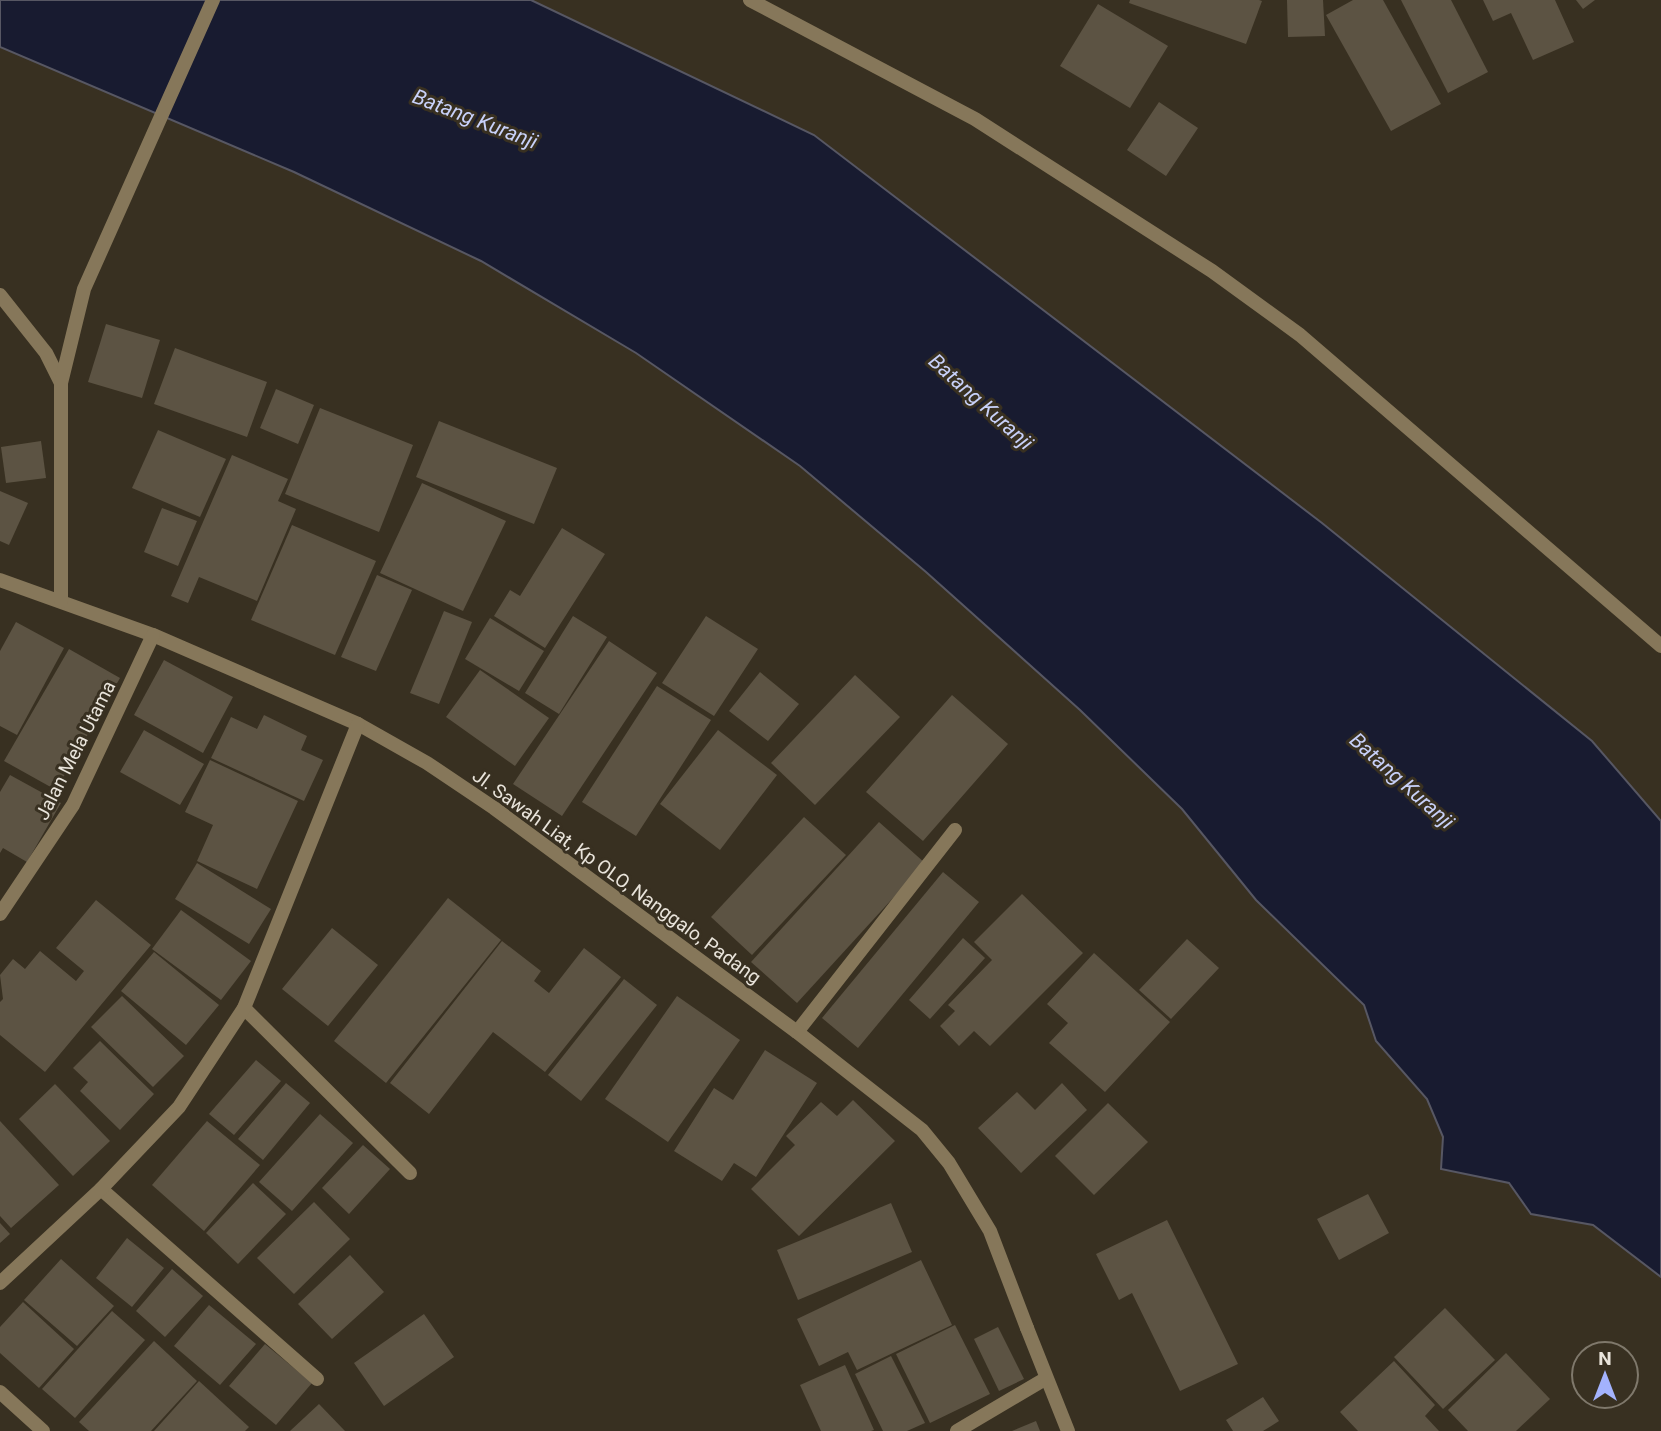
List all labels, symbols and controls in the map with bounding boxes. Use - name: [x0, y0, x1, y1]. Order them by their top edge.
- water label: Batang Kuranji: [409, 84, 541, 154]
- water label: Batang Kuranji: [924, 349, 1038, 455]
- street label: Jalan Mela Utama: [30, 677, 120, 824]
- water label: Batang Kuranji: [1345, 728, 1459, 834]
- street label: Jl. Sawah Liat, Kp OLO, Nanggalo, Padang: [468, 764, 765, 989]
- north arrow: [1570, 1340, 1640, 1410]
- text: N: [1598, 1347, 1612, 1370]

